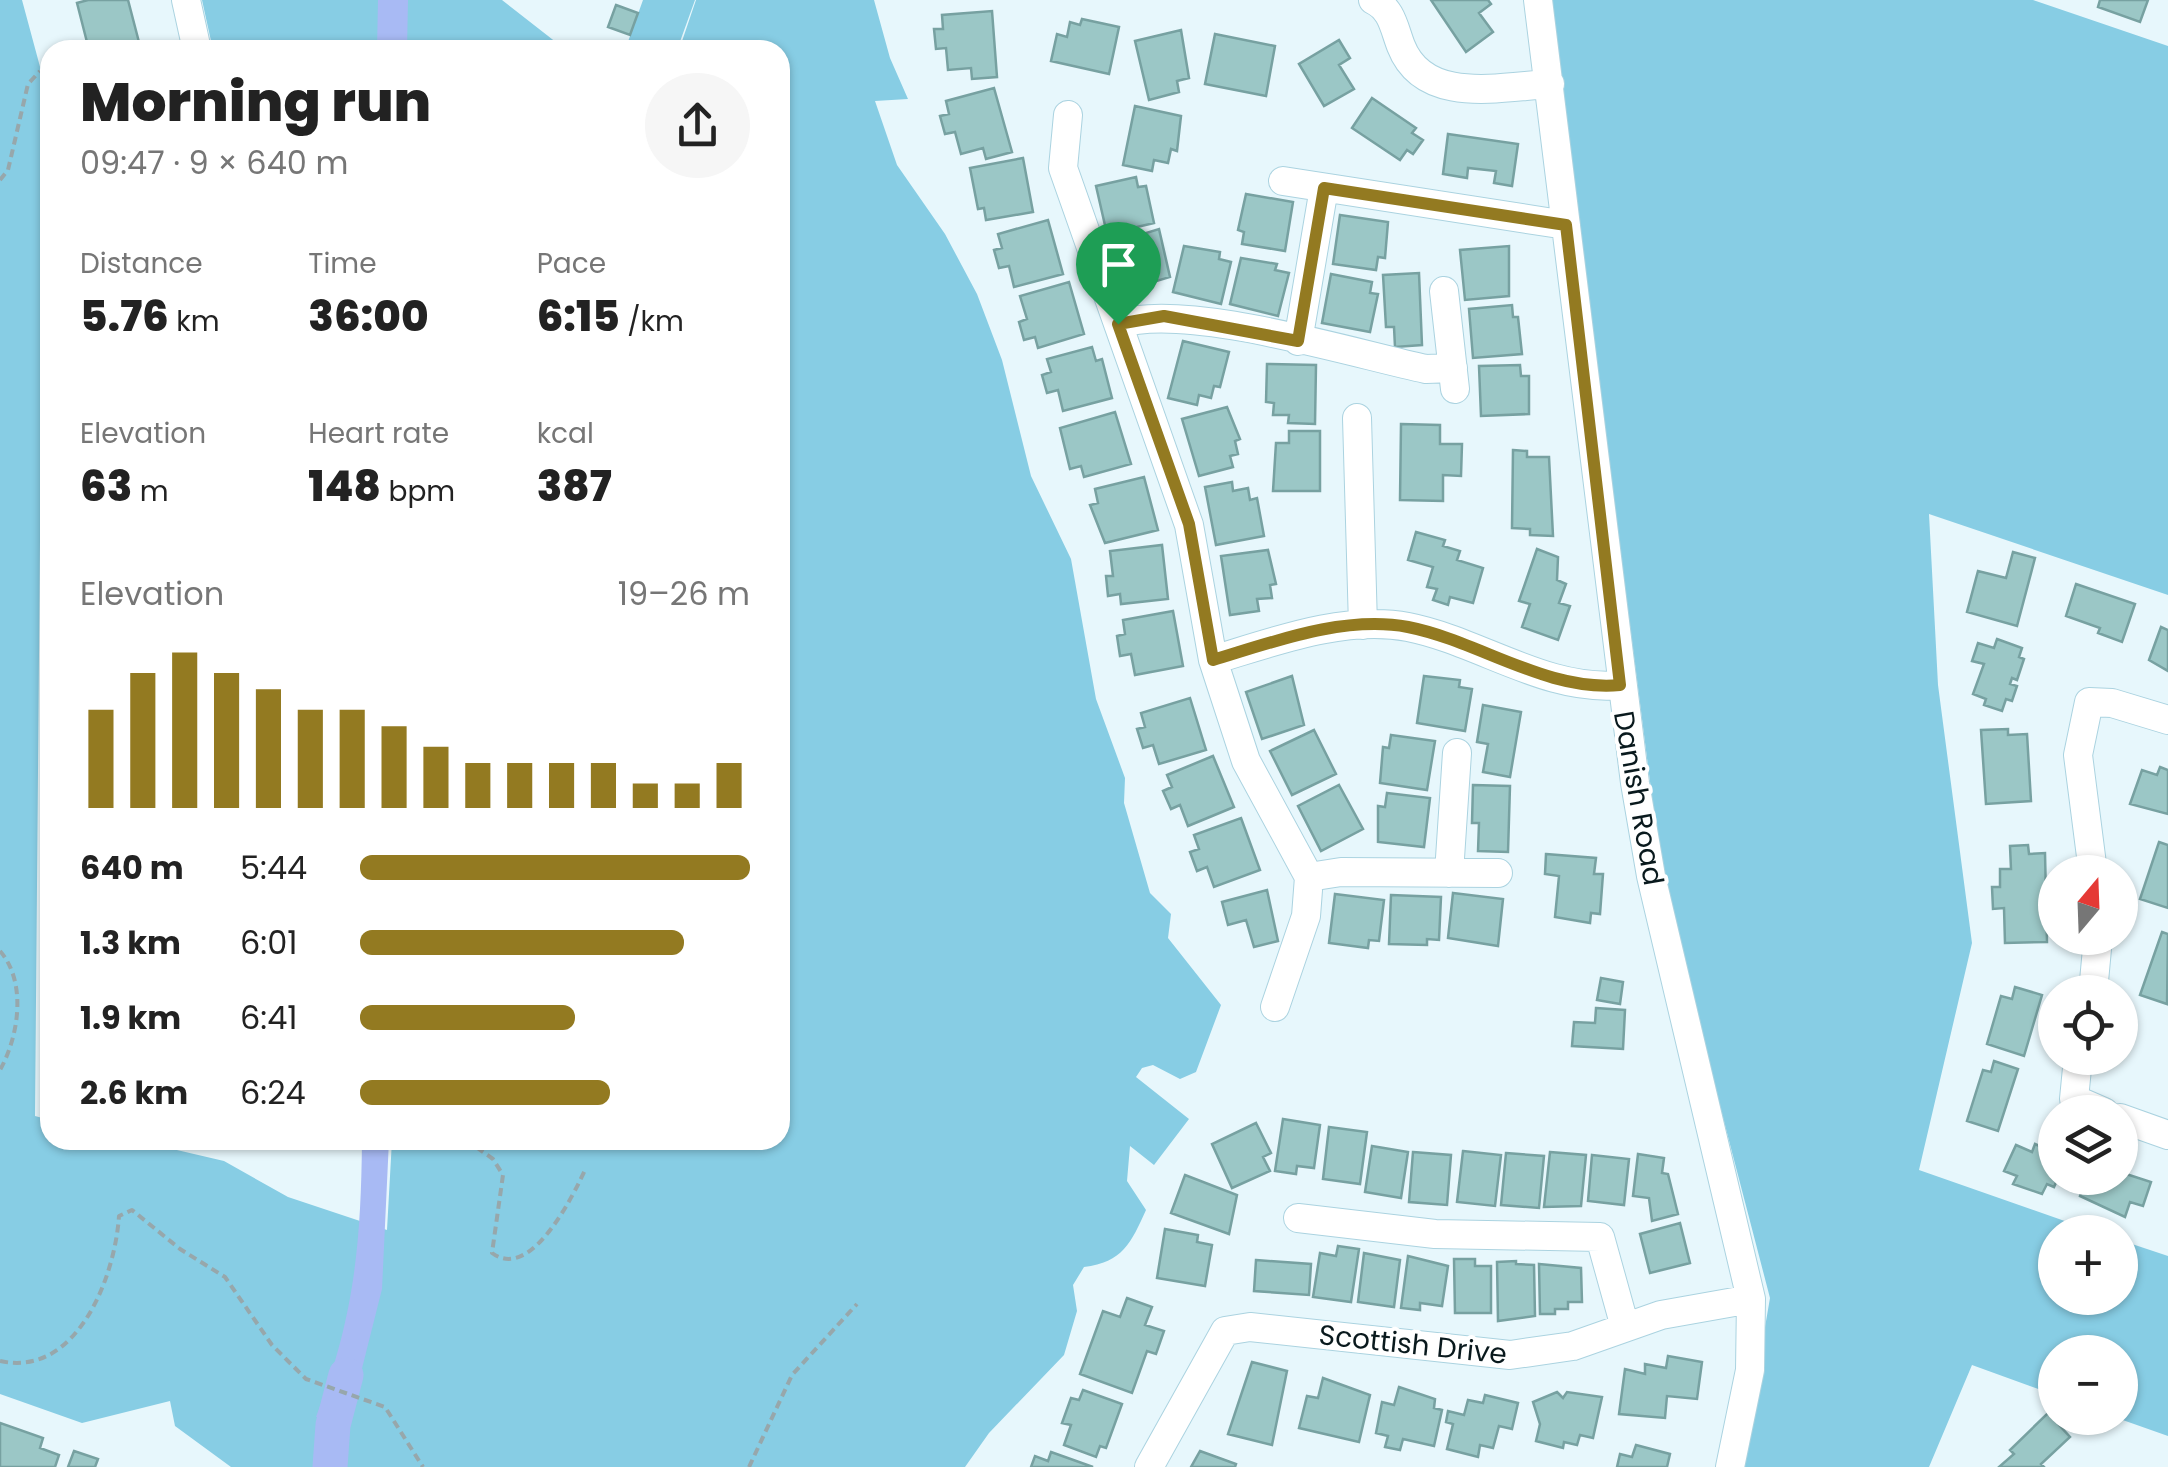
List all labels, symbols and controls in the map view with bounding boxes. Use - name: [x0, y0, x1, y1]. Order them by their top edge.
- text: Morning run: [80, 63, 431, 140]
- button: share: [645, 73, 750, 178]
- text: 09:47 · 9 × 640 m: [80, 140, 348, 185]
- pin: [1076, 222, 1161, 325]
- icon: arrive: [1091, 237, 1146, 292]
- text: Distance: [80, 244, 203, 283]
- text: Time: [308, 244, 377, 283]
- text: Pace: [537, 244, 606, 283]
- text: 5.76: [80, 287, 169, 346]
- text: 36:00: [308, 287, 429, 346]
- text: 6:15: [537, 287, 620, 346]
- text: km: [169, 302, 220, 341]
- text: /km: [620, 302, 684, 341]
- text: Elevation: [80, 414, 206, 453]
- text: Heart rate: [308, 414, 449, 453]
- text: kcal: [537, 414, 594, 453]
- text: 63: [80, 457, 132, 516]
- text: 148: [308, 457, 381, 516]
- text: 387: [537, 457, 612, 516]
- text: m: [132, 472, 169, 511]
- text: bpm: [381, 472, 455, 511]
- text: Elevation: [80, 571, 224, 616]
- text: 19–26 m: [618, 571, 750, 616]
- street label: Danish Road: [1604, 708, 1673, 888]
- text: 640 m: [80, 845, 184, 890]
- text: 5:44: [240, 845, 307, 890]
- north arrow: [2038, 855, 2138, 955]
- map controls: [2038, 855, 2138, 1435]
- text: 1.3 km: [80, 920, 181, 965]
- text: 6:01: [240, 920, 297, 965]
- button: locate: [2038, 975, 2138, 1075]
- text: 1.9 km: [80, 995, 181, 1040]
- text: 6:41: [240, 995, 298, 1040]
- text: 2.6 km: [80, 1070, 188, 1115]
- text: 6:24: [240, 1070, 306, 1115]
- button: layers: [2038, 1095, 2138, 1195]
- button: +: [2038, 1215, 2138, 1315]
- street label: Scottish Drive: [1317, 1315, 1509, 1374]
- button: −: [2038, 1335, 2138, 1435]

